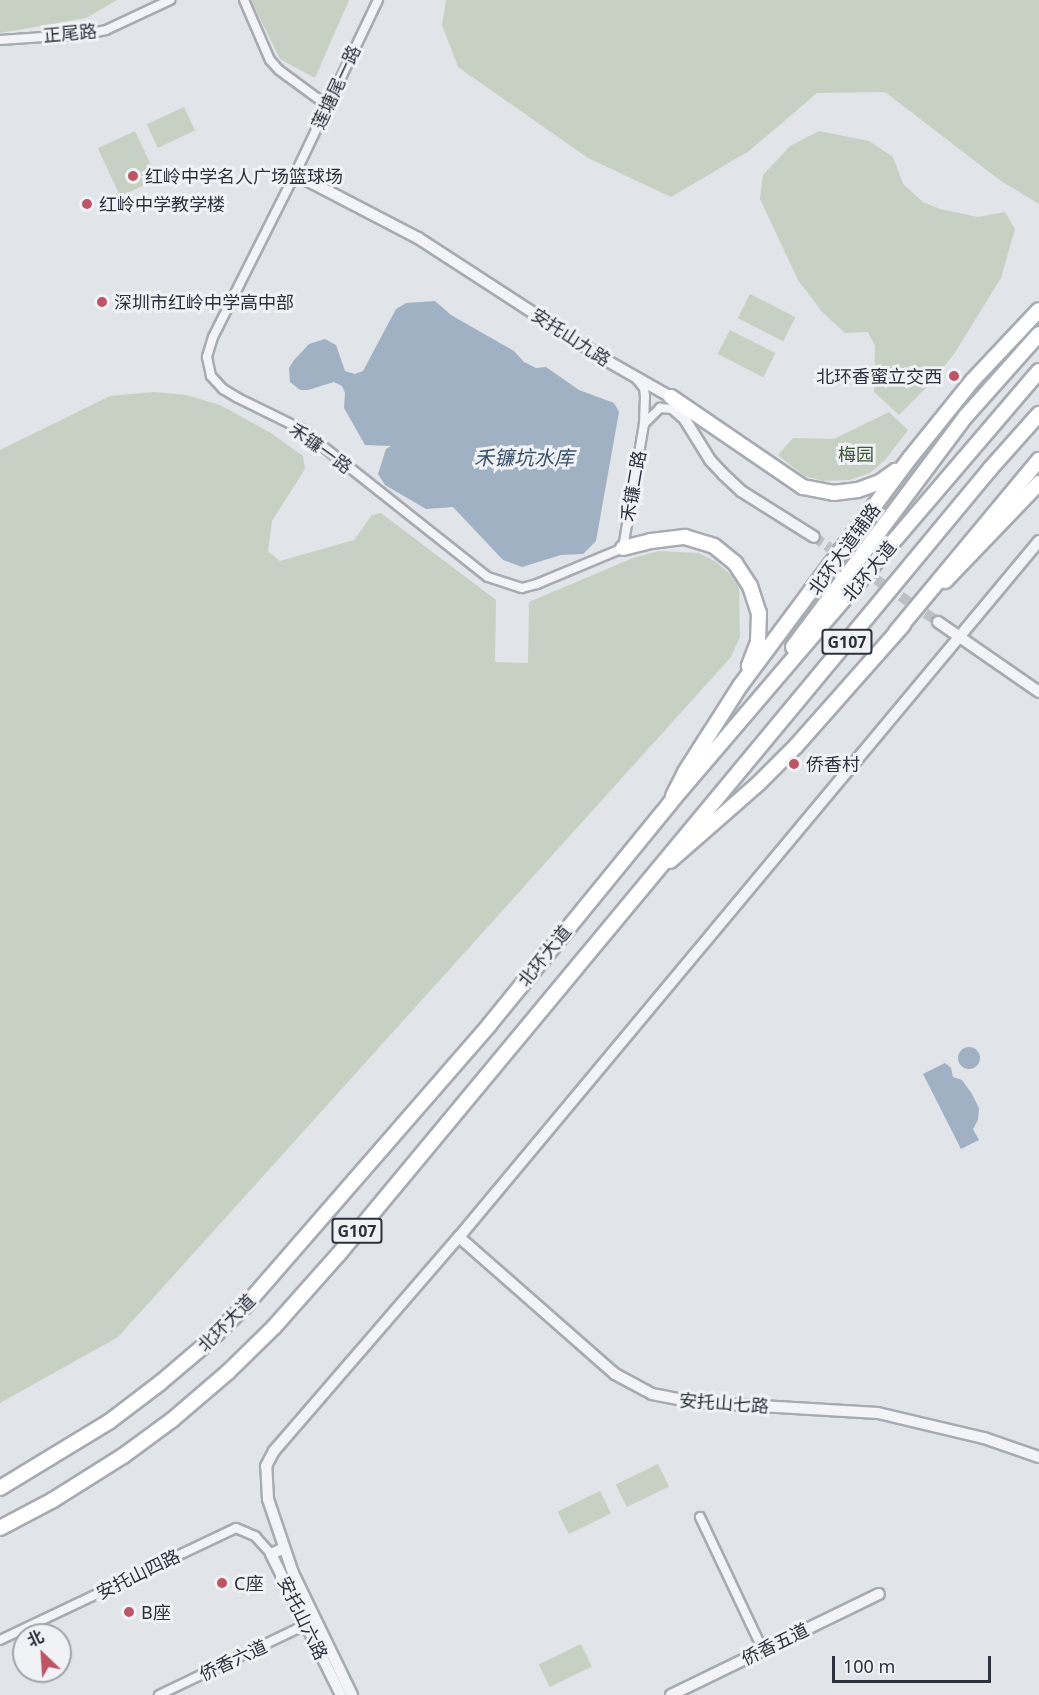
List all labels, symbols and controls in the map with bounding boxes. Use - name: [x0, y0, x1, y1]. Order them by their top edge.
- street label: 正尾路: [42, 20, 98, 46]
- street label: 莲塘尾一路: [307, 42, 365, 132]
- place label: 红岭中学名人广场篮球场: [145, 165, 343, 187]
- marker: 红岭中学名人广场篮球场: [126, 169, 140, 183]
- place label: 红岭中学教学楼: [99, 193, 225, 215]
- marker: 红岭中学教学楼: [80, 197, 94, 211]
- place label: 深圳市红岭中学高中部: [114, 291, 294, 313]
- marker: 深圳市红岭中学高中部: [95, 295, 109, 309]
- street label: 安托山九路: [527, 303, 615, 371]
- place label: 北环香蜜立交西: [816, 365, 942, 387]
- marker: 北环香蜜立交西: [947, 369, 961, 383]
- street label: 禾镰一路: [286, 418, 356, 478]
- park label: 梅园: [838, 443, 874, 465]
- water label: 禾镰坑水库: [474, 445, 574, 469]
- street label: 禾镰二路: [616, 449, 650, 523]
- street label: 北环大道辅路: [804, 499, 884, 599]
- street label: 北环大道: [838, 536, 900, 606]
- road number: G107: [820, 629, 874, 655]
- place label: 侨香村: [806, 753, 860, 775]
- marker: 侨香村: [787, 757, 801, 771]
- street label: 北环大道: [513, 921, 575, 991]
- road number: G107: [330, 1218, 384, 1244]
- street label: 北环大道: [193, 1290, 259, 1356]
- street label: 安托山七路: [678, 1389, 770, 1417]
- street label: 安托山四路: [93, 1545, 183, 1603]
- place label: C座: [234, 1572, 263, 1594]
- street label: 安托山六路: [274, 1573, 332, 1663]
- marker: C座: [215, 1576, 229, 1590]
- place label: B座: [141, 1601, 171, 1623]
- marker: B座: [122, 1605, 136, 1619]
- street label: 侨香五道: [738, 1619, 812, 1669]
- north arrow: [12, 1623, 72, 1683]
- text: 北: [23, 1625, 47, 1652]
- street label: 侨香六道: [196, 1635, 270, 1685]
- scale bar: [835, 1644, 994, 1682]
- text: 100 m: [843, 1654, 895, 1678]

